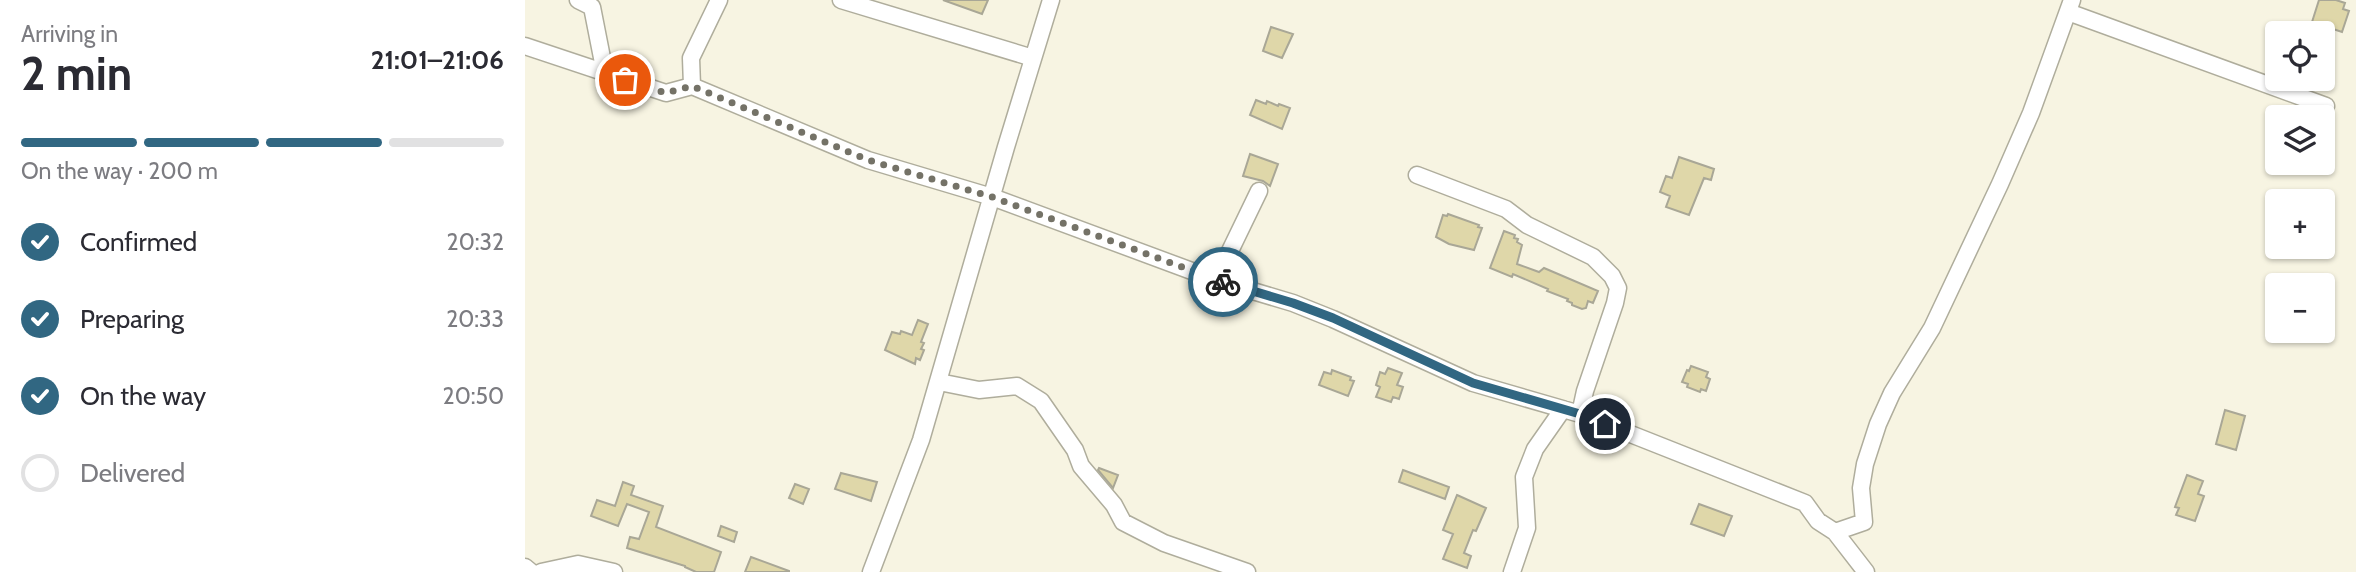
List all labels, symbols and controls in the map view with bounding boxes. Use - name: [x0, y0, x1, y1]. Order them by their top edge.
- text: Arriving in: [21, 20, 118, 48]
- map controls: [2265, 21, 2335, 343]
- button: locate: [2265, 21, 2335, 91]
- text: 21:01–21:06: [371, 44, 504, 76]
- text: 2 min: [21, 46, 132, 102]
- pin: [595, 50, 655, 110]
- icon: bag: [606, 61, 644, 99]
- button: layers: [2265, 105, 2335, 175]
- text: On the way · 200 m: [21, 157, 218, 185]
- button: +: [2265, 189, 2335, 259]
- icon: check: [21, 223, 59, 261]
- text: Confirmed: [80, 226, 197, 258]
- text: 20:32: [447, 228, 504, 256]
- courier: [1188, 247, 1258, 317]
- icon: bike: [1204, 263, 1242, 301]
- button: −: [2265, 273, 2335, 343]
- icon: check: [21, 300, 59, 338]
- text: Preparing: [80, 303, 184, 335]
- text: 20:33: [446, 305, 504, 333]
- icon: check: [21, 377, 59, 415]
- text: On the way: [80, 380, 206, 412]
- text: 20:50: [443, 382, 504, 410]
- pin: [1575, 394, 1635, 454]
- icon: home: [1586, 405, 1624, 443]
- text: Delivered: [80, 457, 185, 489]

